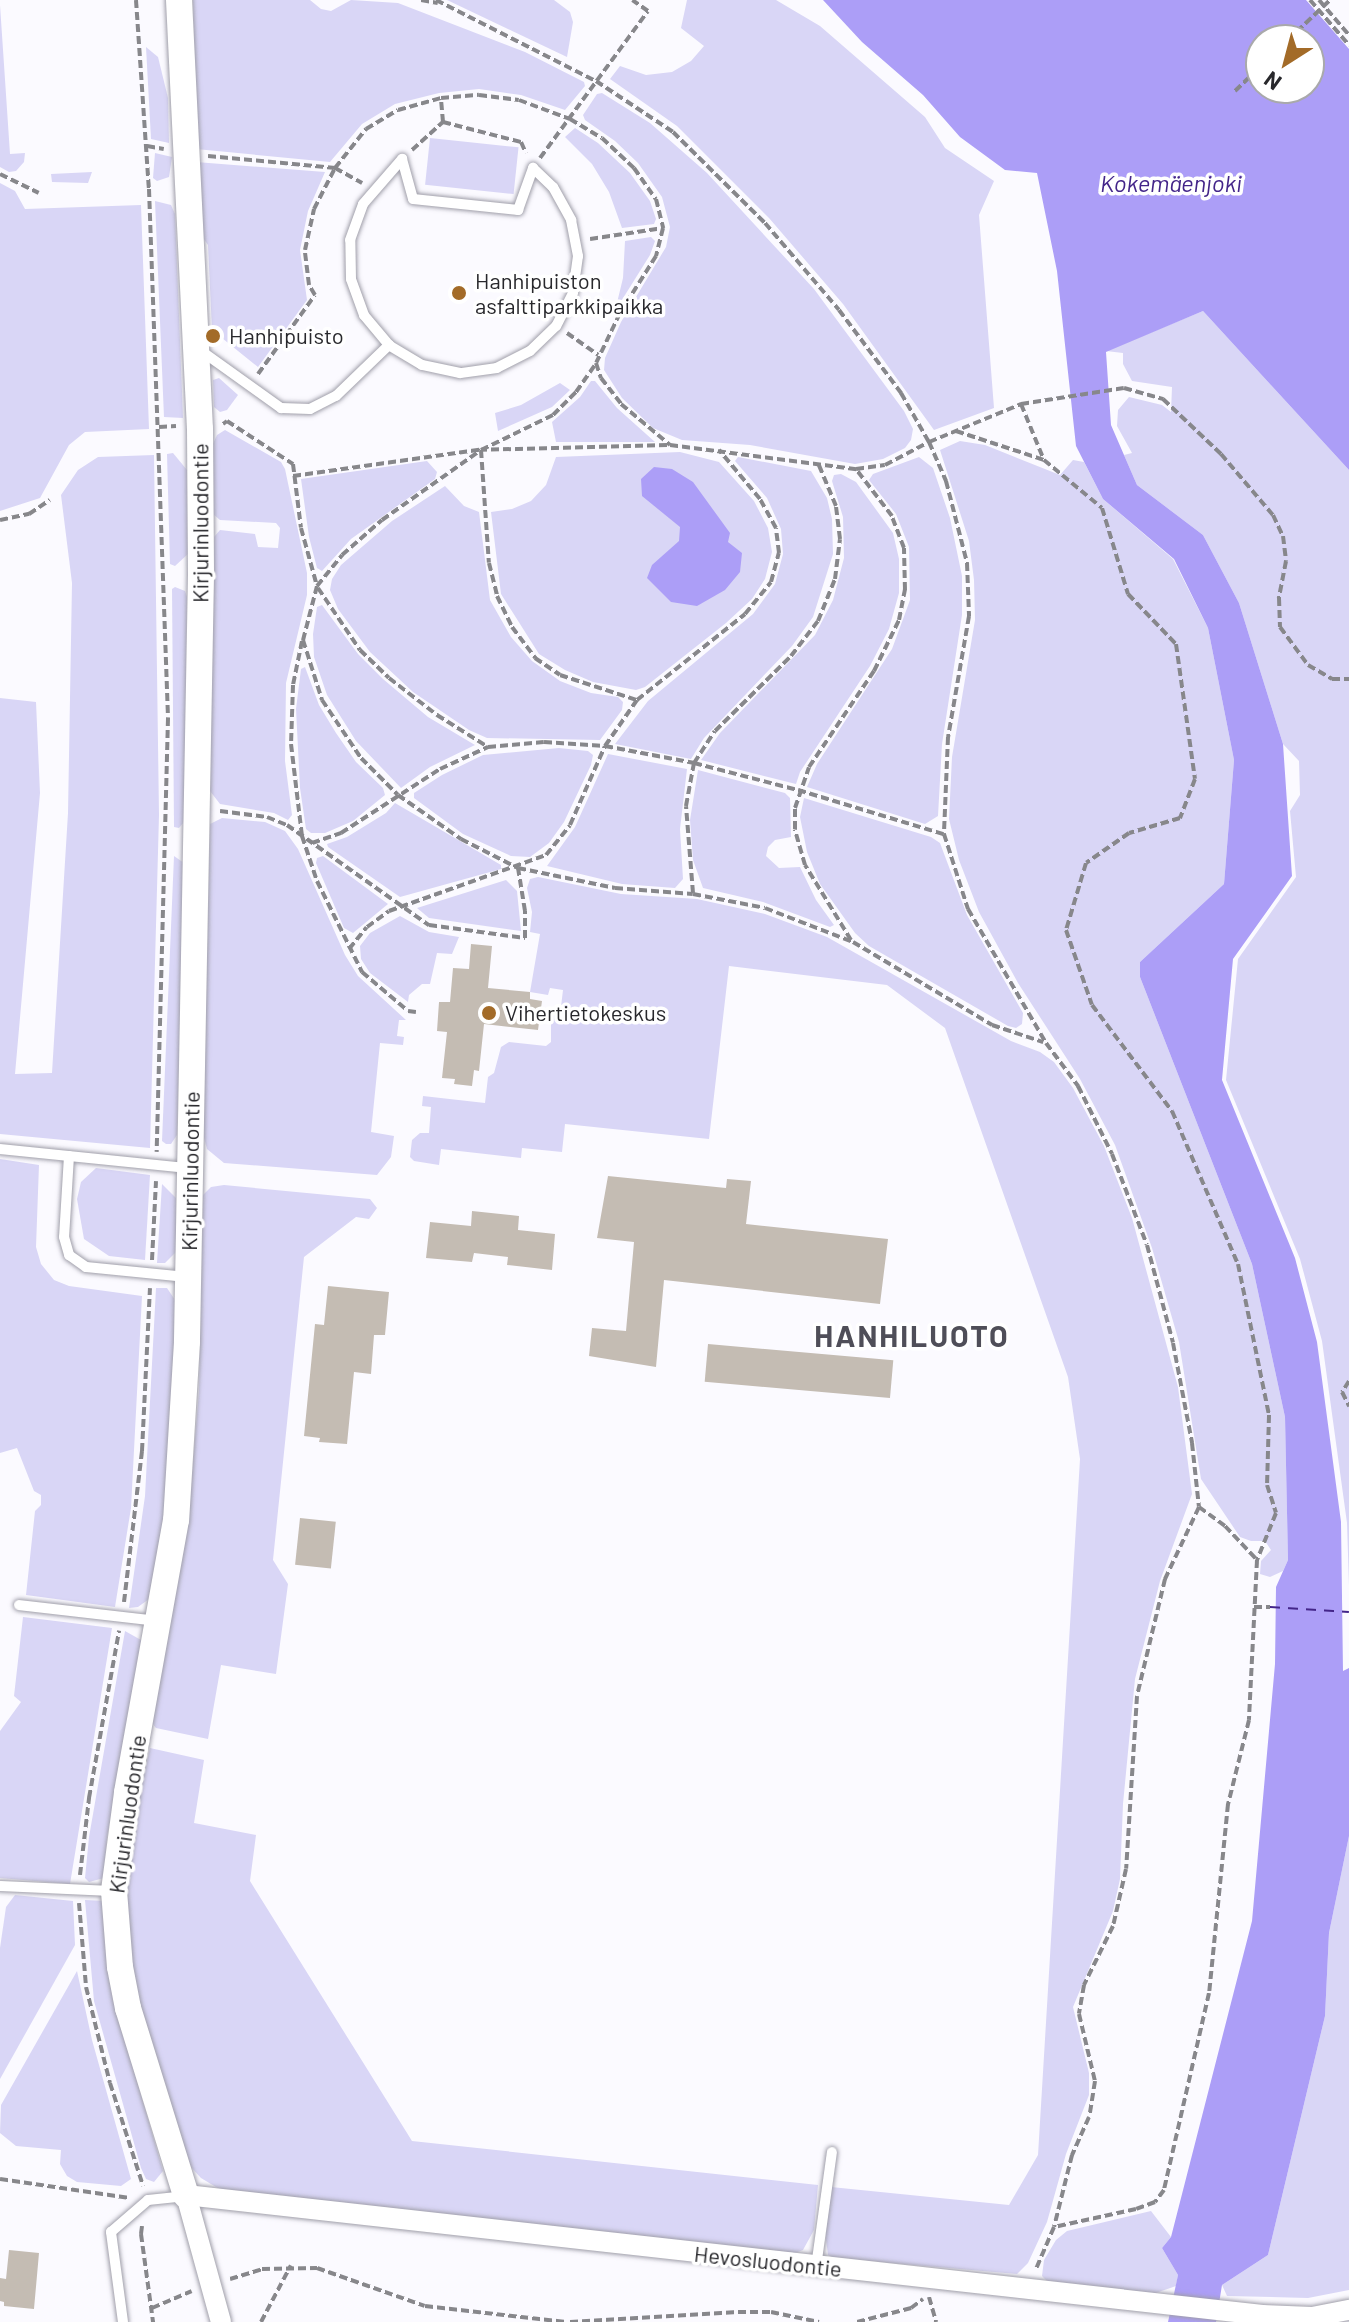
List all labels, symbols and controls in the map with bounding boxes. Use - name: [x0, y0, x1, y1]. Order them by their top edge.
- north arrow: [1245, 24, 1325, 104]
- text: N: [1259, 67, 1286, 97]
- water label: Kokemäenjoki: [1100, 169, 1242, 197]
- place label: Hanhipuiston asfalttiparkkipaikka: [475, 267, 663, 318]
- marker: Hanhipuiston asfalttiparkkipaikka: [450, 284, 468, 302]
- place label: Hanhipuisto: [229, 323, 344, 349]
- marker: Hanhipuisto: [204, 327, 222, 345]
- street label: Kirjurinluodontie: [187, 443, 213, 603]
- place label: Vihertietokeskus: [505, 1000, 666, 1026]
- marker: Vihertietokeskus: [480, 1004, 498, 1022]
- street label: Kirjurinluodontie: [175, 1091, 205, 1251]
- district label: HANHILUOTO: [814, 1317, 1010, 1353]
- street label: Kirjurinluodontie: [103, 1733, 151, 1895]
- street label: Hevosluodontie: [693, 2240, 843, 2282]

